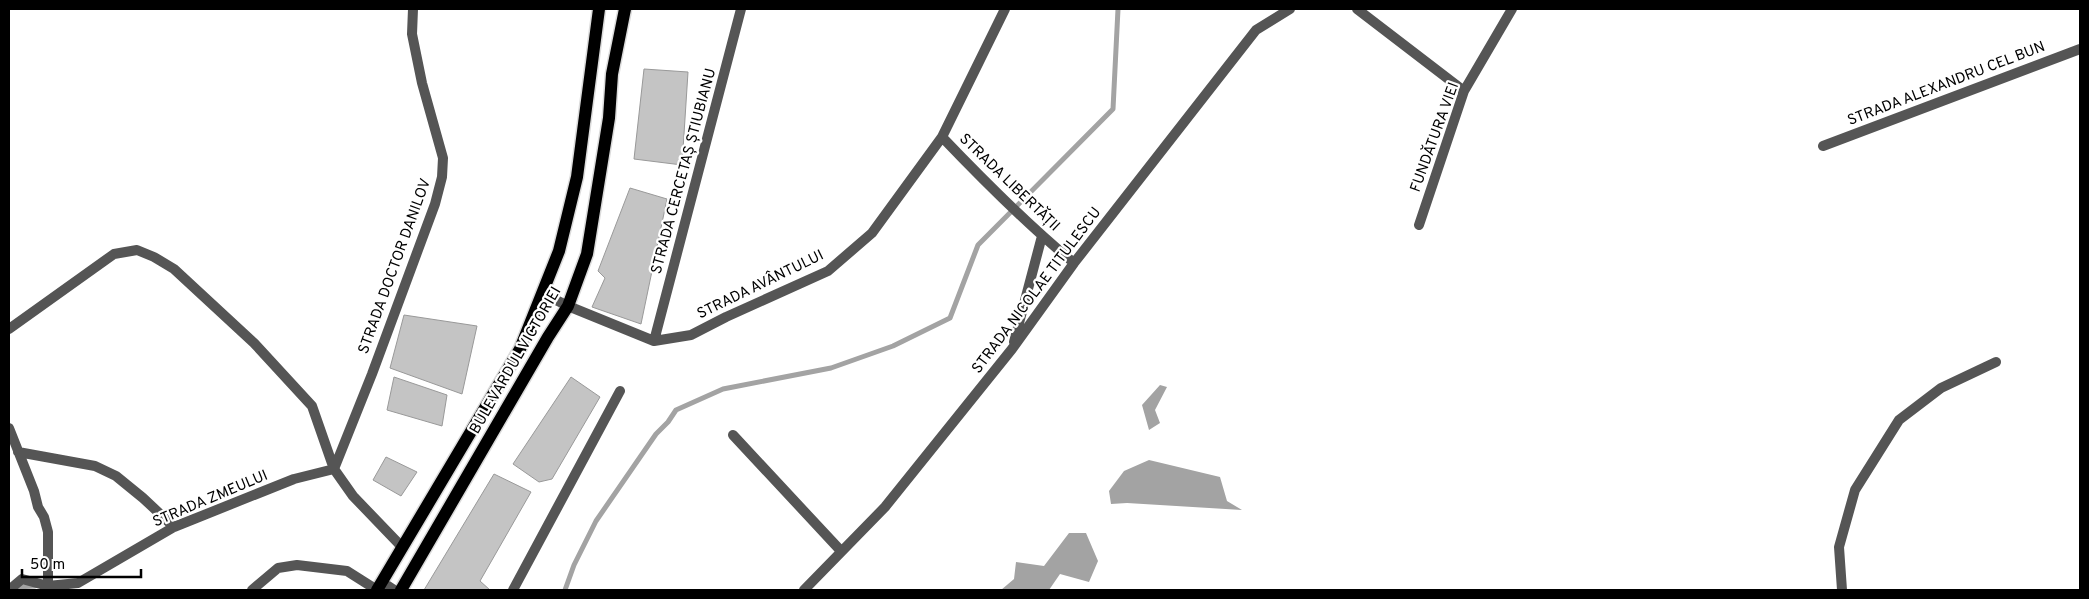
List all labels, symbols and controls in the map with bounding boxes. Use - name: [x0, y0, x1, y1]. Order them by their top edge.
- street label: STRADA ALEXANDRU CEL BUN: [1845, 38, 2048, 131]
- street label: STRADA CERCETAȘ ȘTIUBIANU: [648, 66, 721, 276]
- street label: FUNDĂTURA VIEI: [1405, 79, 1464, 195]
- street label: STRADA LIBERTĂȚII: [955, 129, 1065, 236]
- street label: STRADA DOCTOR DANILOV: [355, 176, 436, 357]
- street label: STRADA NICOLAE TITULESCU: [968, 204, 1106, 378]
- street label: STRADA AVÂNTULUI: [694, 246, 827, 324]
- street label: BULEVARDUL VICTORIEI: [466, 284, 566, 438]
- street label: STRADA ZMEULUI: [150, 467, 271, 532]
- scale bar: [22, 546, 141, 578]
- text: 50 m: [30, 556, 65, 575]

